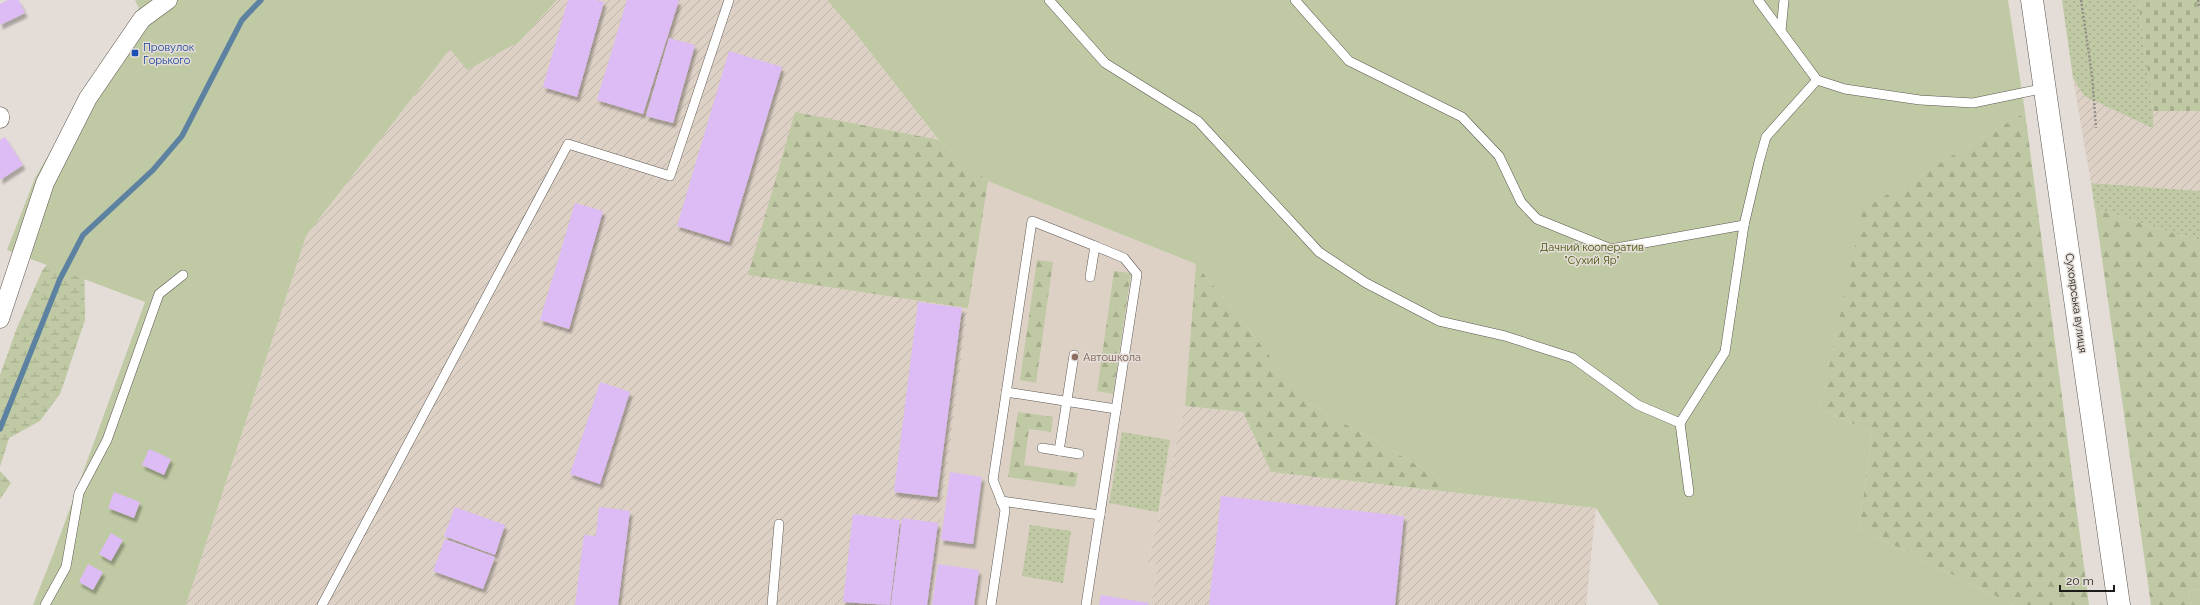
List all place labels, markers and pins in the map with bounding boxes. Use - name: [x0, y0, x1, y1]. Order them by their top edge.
- place label: Провулок Горького: [143, 41, 195, 67]
- marker: Провулок Горького: [130, 48, 140, 58]
- place label: Автошкола: [1083, 351, 1141, 364]
- marker: Автошкола: [1070, 352, 1080, 362]

